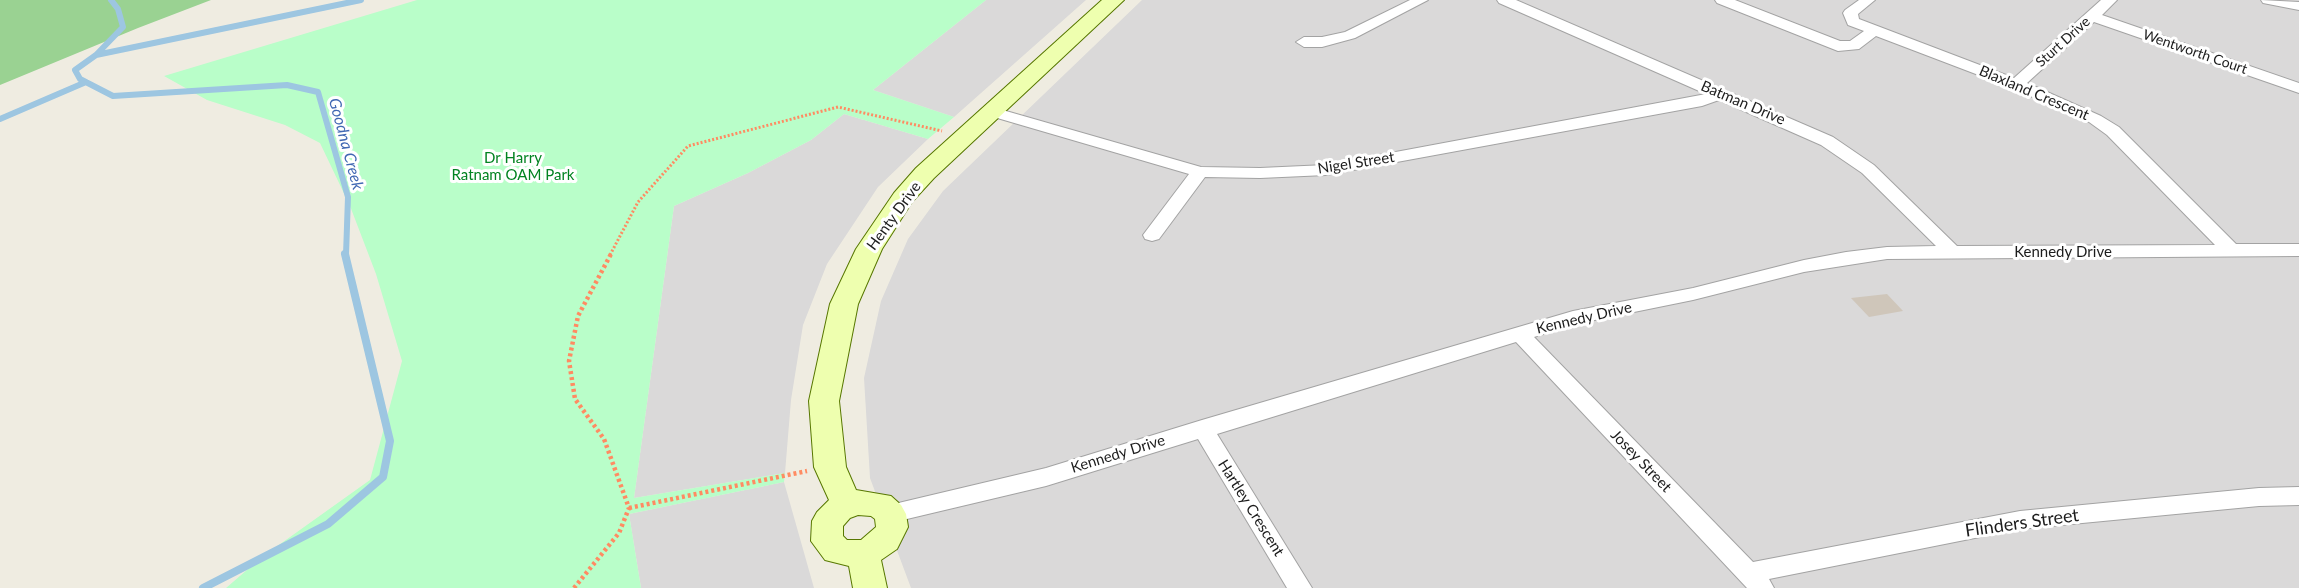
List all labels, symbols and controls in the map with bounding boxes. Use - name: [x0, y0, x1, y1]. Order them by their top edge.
- street label: Sturt Drive: [2032, 13, 2094, 71]
- street label: Wentworth Court: [2141, 26, 2249, 78]
- street label: Blaxland Crescent: [1976, 62, 2092, 124]
- street label: Batman Drive: [1698, 77, 1788, 129]
- water label: Goodna Creek: [325, 96, 367, 192]
- street label: Nigel Street: [1316, 148, 1396, 178]
- park label: Dr Harry Ratnam OAM Park: [452, 149, 574, 184]
- street label: Henty Drive: [863, 178, 925, 254]
- street label: Kennedy Drive: [2014, 243, 2112, 261]
- street label: Kennedy Drive: [1534, 298, 1634, 338]
- street label: Josey Street: [1607, 426, 1675, 496]
- street label: Kennedy Drive: [1069, 431, 1167, 477]
- street label: Hartley Crescent: [1214, 456, 1288, 560]
- street label: Flinders Street: [1964, 504, 2080, 542]

